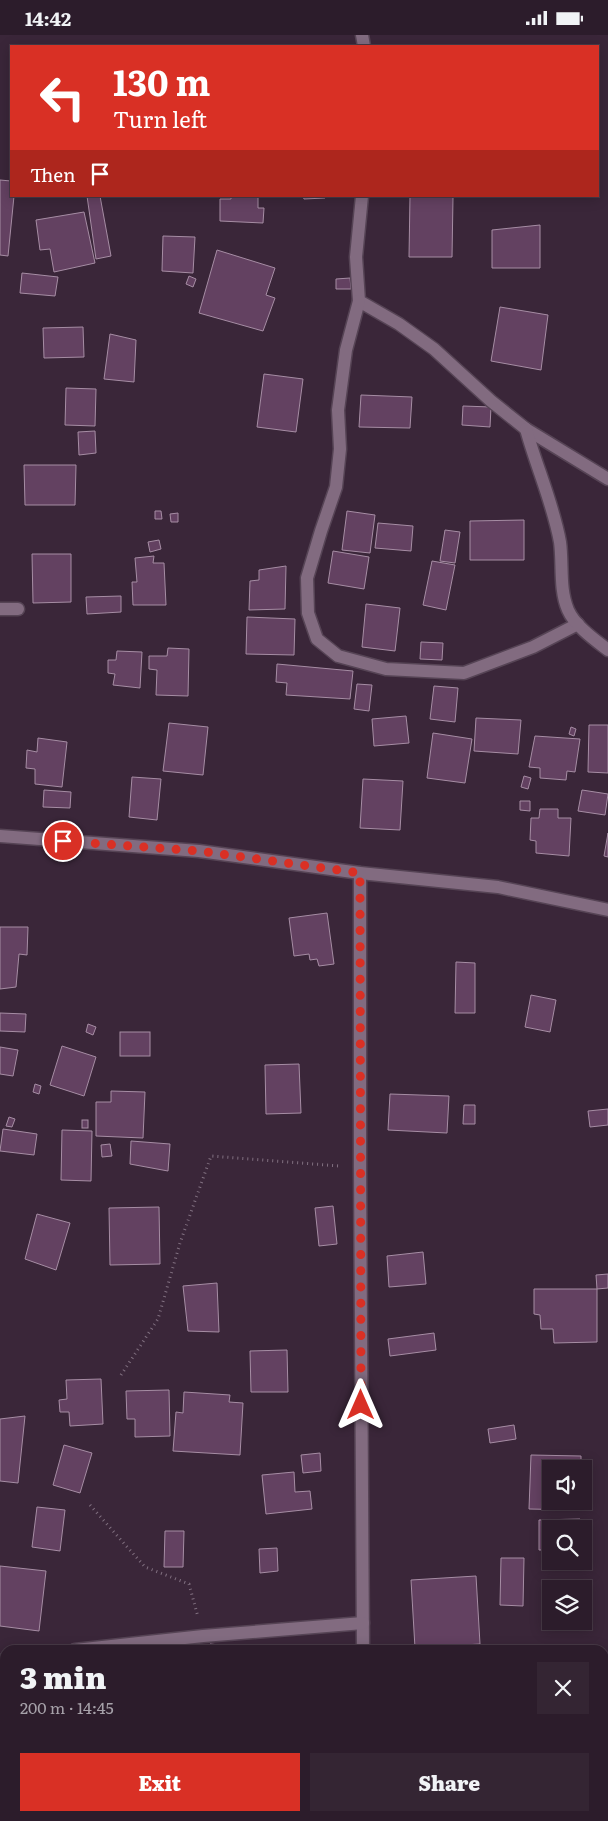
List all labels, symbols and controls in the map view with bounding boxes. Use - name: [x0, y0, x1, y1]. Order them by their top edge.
- text: 14:42: [25, 4, 71, 32]
- text: 130 m: [113, 55, 210, 107]
- icon: left: [30, 65, 95, 130]
- text: Turn left: [113, 102, 207, 135]
- text: Then: [30, 160, 76, 188]
- icon: arrive: [86, 160, 114, 188]
- pin: [42, 820, 84, 862]
- icon: arrive: [49, 827, 77, 855]
- position arrow: [334, 1378, 386, 1430]
- map controls: [542, 1460, 592, 1630]
- button: sound: [542, 1460, 592, 1510]
- button: search: [542, 1520, 592, 1570]
- button: layers: [542, 1580, 592, 1630]
- text: 3 min: [20, 1654, 106, 1698]
- button: close: [537, 1662, 589, 1714]
- text: 200 m · 14:45: [20, 1695, 114, 1719]
- button: Exit: [20, 1753, 300, 1811]
- button: Share: [310, 1753, 589, 1811]

